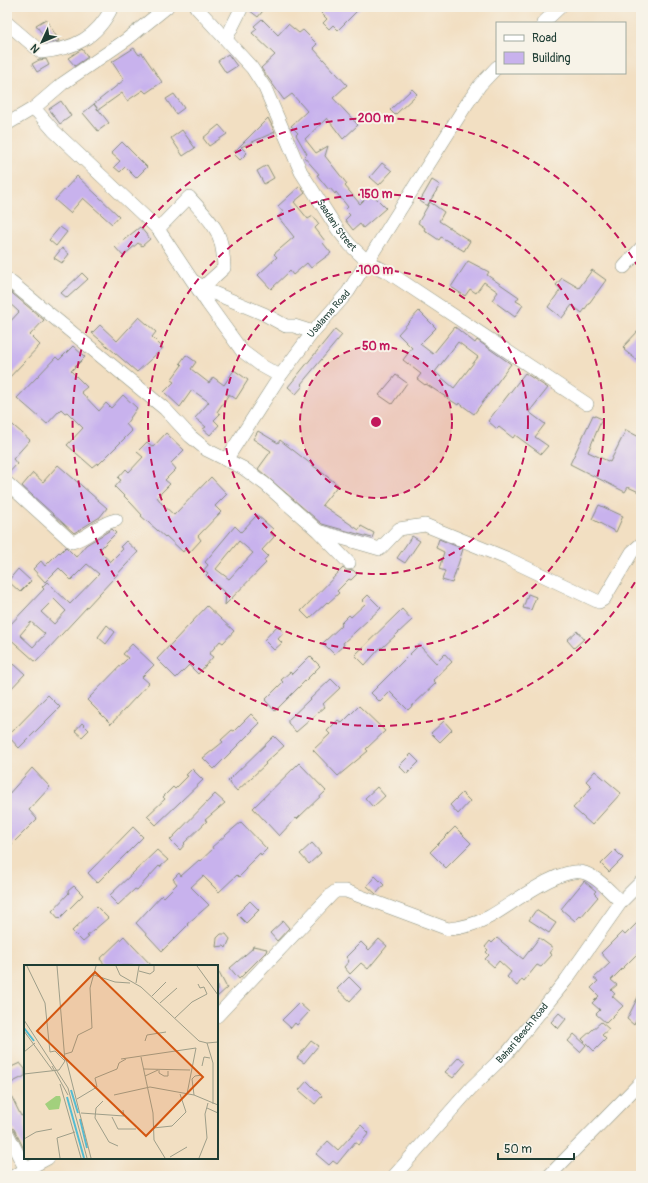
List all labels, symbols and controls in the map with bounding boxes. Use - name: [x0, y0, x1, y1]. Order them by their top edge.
- north arrow: [22, 22, 62, 62]
- legend: [496, 22, 626, 74]
- text: Road: [532, 31, 557, 46]
- text: N: [28, 41, 42, 56]
- text: Building: [532, 51, 571, 66]
- text: 200 m: [358, 111, 395, 126]
- text: 150 m: [360, 187, 393, 202]
- street label: Saadani Street: [314, 197, 360, 255]
- text: 100 m: [359, 263, 394, 278]
- street label: Usalama Road: [305, 288, 353, 340]
- text: 50 m: [362, 339, 390, 354]
- centre of rings: [369, 415, 383, 429]
- inset map: [24, 965, 218, 1159]
- street label: Bahari Beach Road: [494, 1001, 551, 1066]
- scale bar: [498, 1135, 574, 1161]
- text: 50 m: [504, 1142, 532, 1157]

